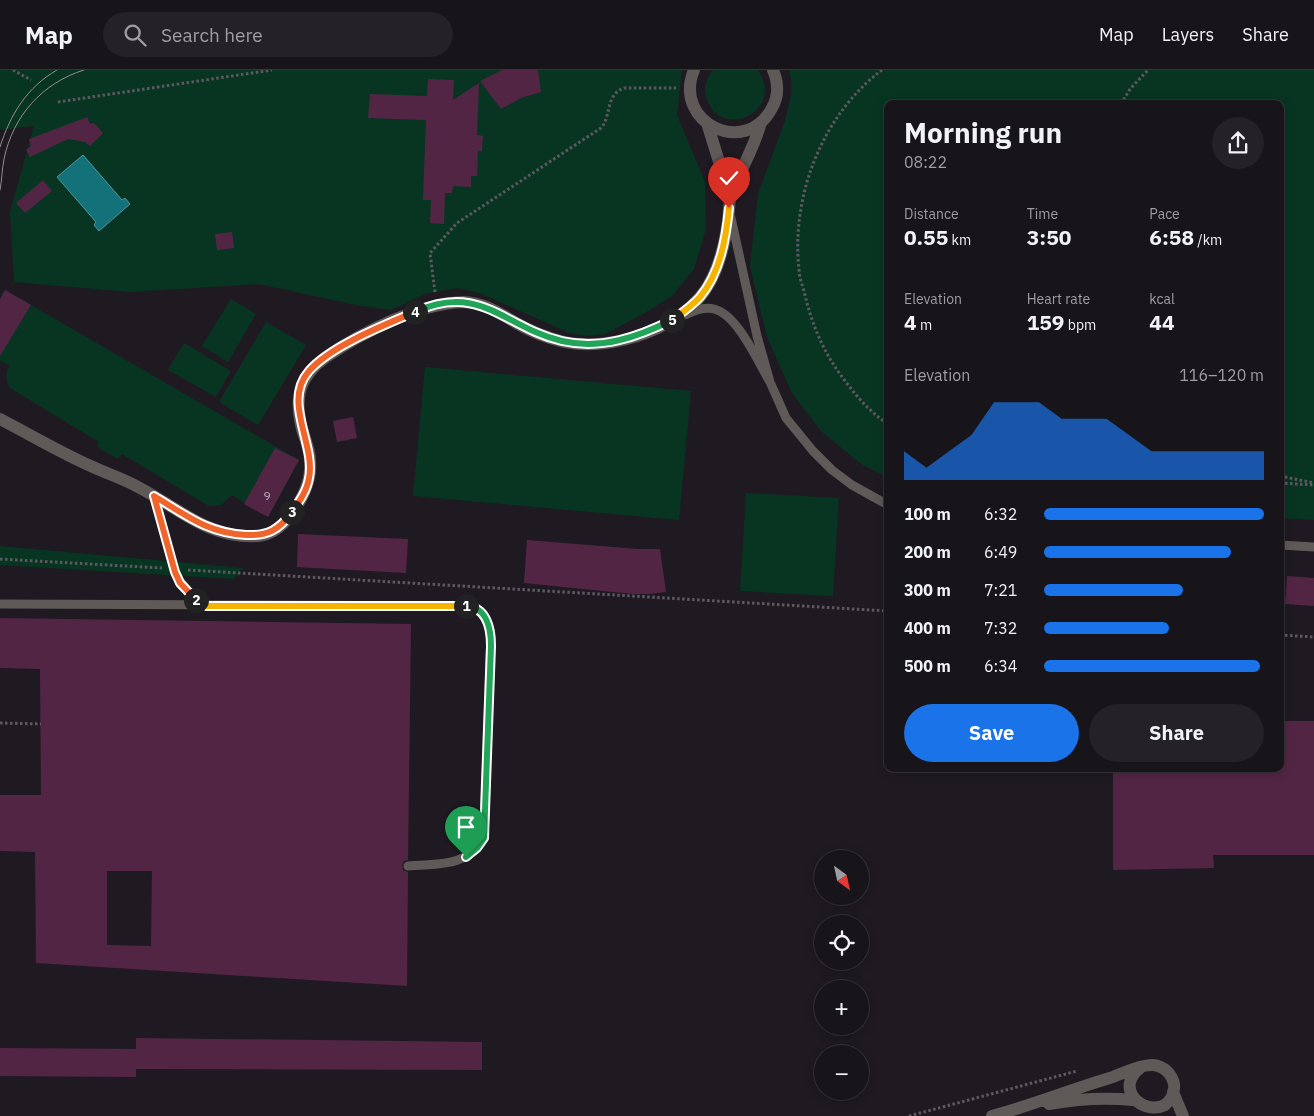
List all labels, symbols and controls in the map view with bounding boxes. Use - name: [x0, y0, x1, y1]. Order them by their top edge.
- search box: [103, 12, 453, 57]
- text: Map: [25, 19, 73, 51]
- icon: search: [121, 21, 149, 49]
- text: Search here: [161, 23, 263, 47]
- text: Map: [1099, 23, 1134, 46]
- text: Layers: [1162, 23, 1214, 46]
- text: Share: [1242, 23, 1289, 46]
- text: Morning run: [904, 114, 1062, 151]
- button: share: [1212, 117, 1264, 169]
- text: 08:22: [904, 152, 947, 172]
- pin: [708, 157, 750, 208]
- icon: check: [715, 164, 743, 192]
- text: Distance: [904, 205, 959, 223]
- text: Time: [1027, 205, 1058, 223]
- text: Pace: [1149, 205, 1180, 223]
- text: 0.55: [904, 223, 948, 251]
- text: 3:50: [1027, 223, 1071, 251]
- text: 6:58: [1149, 223, 1194, 251]
- text: km: [948, 231, 971, 249]
- text: /km: [1194, 231, 1222, 249]
- text: Elevation: [904, 290, 962, 308]
- text: Heart rate: [1027, 290, 1090, 308]
- text: kcal: [1149, 290, 1175, 308]
- pin: 4: [402, 300, 428, 324]
- text: 4: [411, 303, 420, 321]
- pin: 5: [660, 308, 684, 332]
- text: 4: [904, 308, 917, 336]
- text: 159: [1027, 308, 1064, 336]
- text: 44: [1149, 308, 1175, 336]
- text: 5: [668, 311, 677, 329]
- text: m: [917, 316, 932, 334]
- text: bpm: [1064, 316, 1096, 334]
- text: Elevation: [904, 365, 970, 385]
- text: 116–120 m: [1179, 365, 1264, 385]
- house number: 9: [263, 488, 271, 503]
- pin: 3: [280, 500, 304, 524]
- text: 3: [288, 503, 297, 521]
- text: 100 m: [904, 504, 951, 524]
- text: 6:32: [984, 504, 1017, 524]
- text: 200 m: [904, 542, 951, 562]
- text: 6:49: [984, 542, 1017, 562]
- text: 300 m: [904, 580, 951, 600]
- text: 7:21: [984, 580, 1017, 600]
- pin: 2: [184, 588, 208, 612]
- text: 2: [192, 591, 201, 609]
- pin: 1: [454, 594, 478, 618]
- text: 1: [462, 597, 471, 615]
- text: 400 m: [904, 618, 951, 638]
- text: 7:32: [984, 618, 1017, 638]
- text: 500 m: [904, 656, 951, 676]
- text: 6:34: [984, 656, 1017, 676]
- button: Save: [904, 704, 1079, 762]
- button: Share: [1089, 704, 1264, 762]
- pin: [445, 806, 487, 857]
- icon: arrive: [452, 813, 480, 841]
- north arrow: [814, 850, 869, 905]
- map controls: [814, 850, 869, 1100]
- button: locate: [814, 915, 869, 970]
- button: +: [814, 980, 869, 1035]
- button: −: [814, 1045, 869, 1100]

